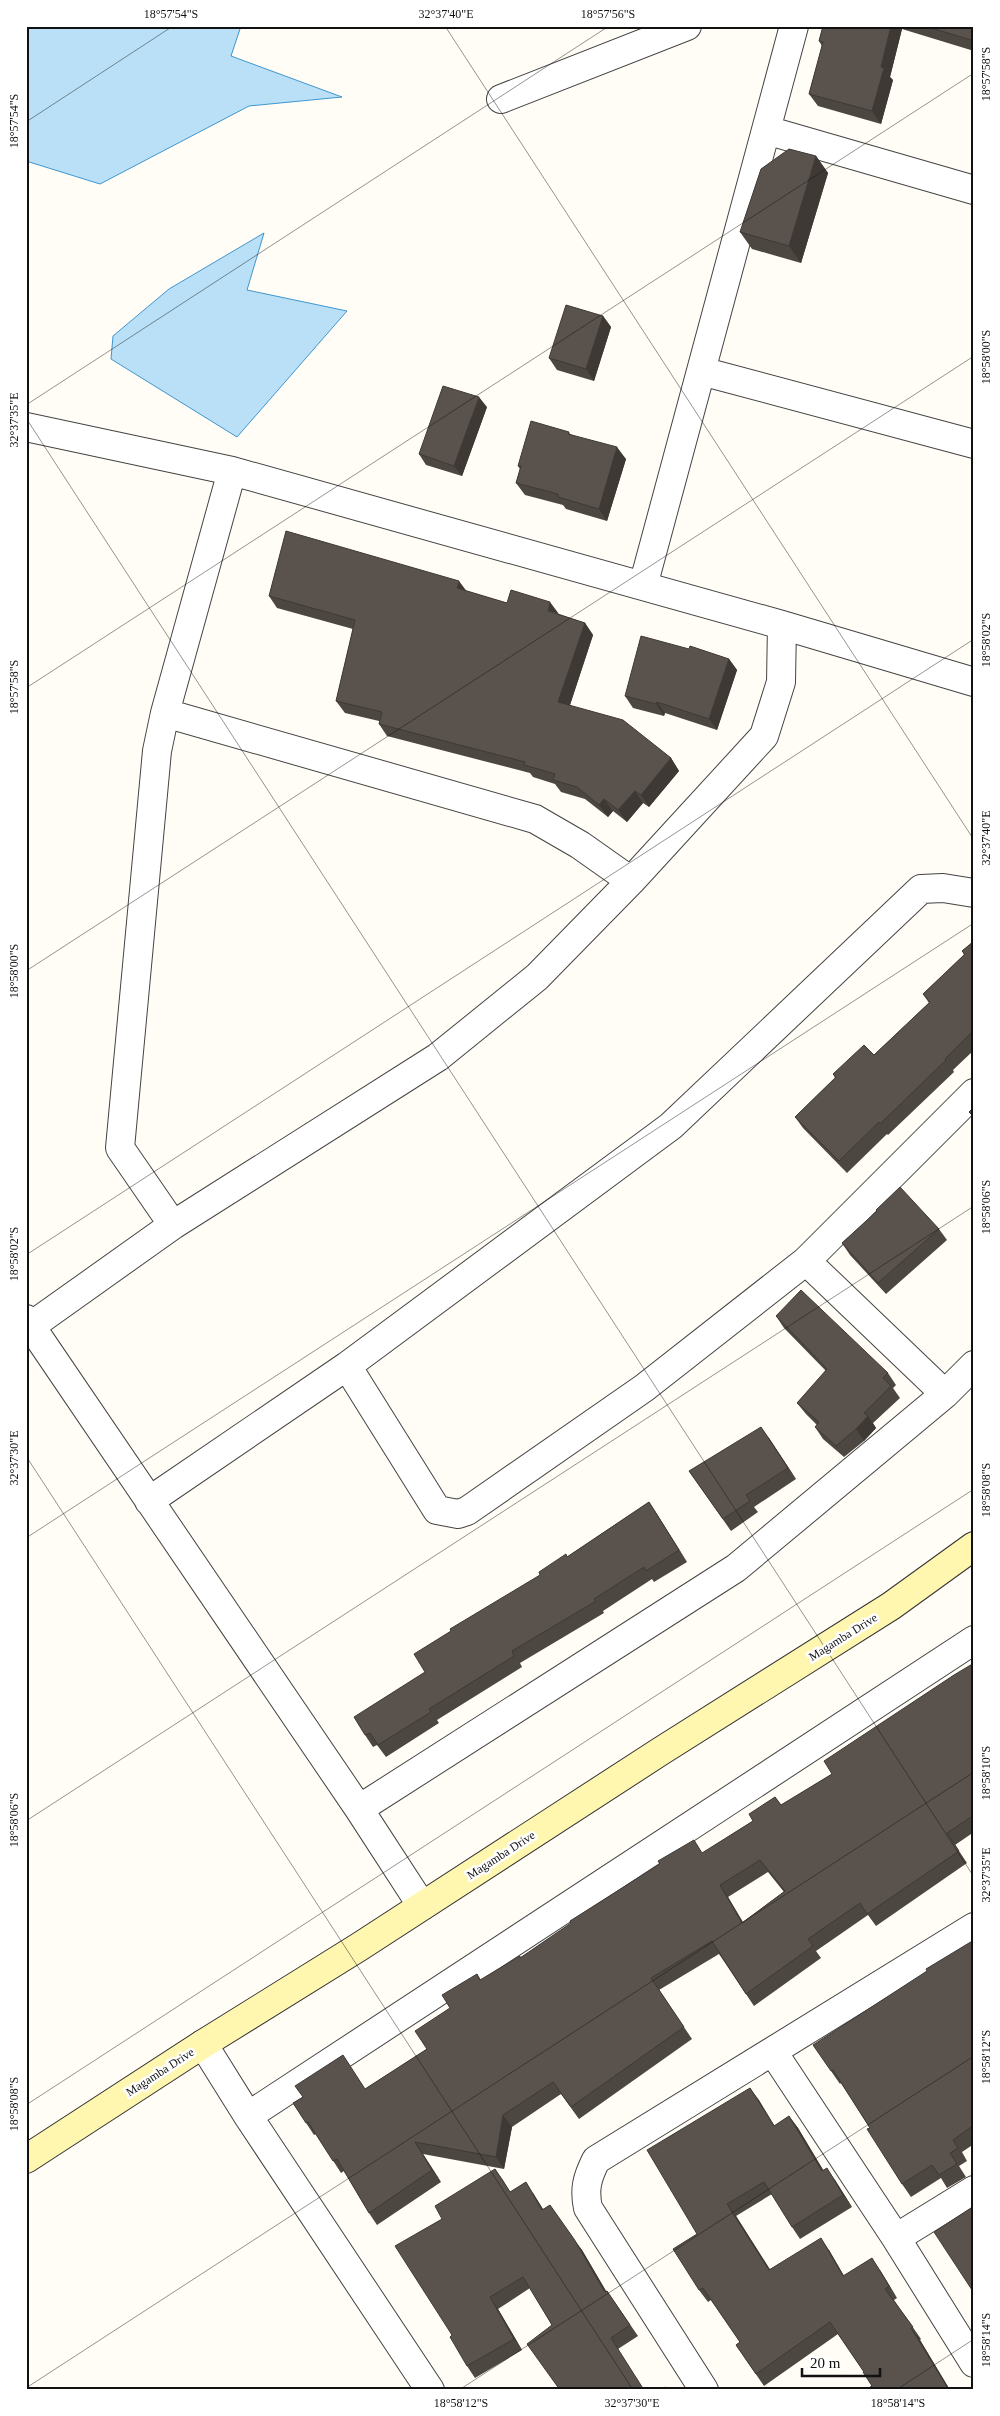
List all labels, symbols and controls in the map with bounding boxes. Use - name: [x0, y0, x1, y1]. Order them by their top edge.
- text: 18°57'54"S: [144, 7, 198, 21]
- text: 32°37'40"E: [418, 7, 474, 21]
- text: 18°57'56"S: [581, 7, 635, 21]
- text: 18°57'58"S: [979, 47, 993, 101]
- text: 18°57'54"S: [7, 94, 21, 148]
- text: 18°58'00"S: [979, 330, 993, 384]
- text: 32°37'35"E: [7, 392, 21, 448]
- text: 18°58'02"S: [979, 613, 993, 667]
- text: 18°57'58"S: [7, 660, 21, 714]
- text: 32°37'40"E: [979, 810, 993, 866]
- text: 18°58'00"S: [7, 944, 21, 998]
- text: 18°58'06"S: [979, 1180, 993, 1234]
- text: 18°58'02"S: [7, 1227, 21, 1281]
- text: 32°37'30"E: [7, 1430, 21, 1486]
- text: 18°58'08"S: [979, 1463, 993, 1517]
- street label: Magamba Drive: [806, 1610, 880, 1664]
- text: 18°58'10"S: [979, 1746, 993, 1800]
- text: 18°58'06"S: [7, 1793, 21, 1847]
- street label: Magamba Drive: [464, 1828, 538, 1882]
- text: 32°37'35"E: [979, 1847, 993, 1903]
- text: 18°58'12"S: [979, 2030, 993, 2084]
- street label: Magamba Drive: [123, 2045, 197, 2099]
- text: 18°58'08"S: [7, 2077, 21, 2131]
- text: 18°58'14"S: [979, 2313, 993, 2367]
- scale bar: [802, 2346, 880, 2378]
- text: 20 m: [810, 2355, 841, 2371]
- text: 18°58'12"S: [434, 2396, 488, 2410]
- text: 32°37'30"E: [604, 2396, 660, 2410]
- text: 18°58'14"S: [871, 2396, 925, 2410]

